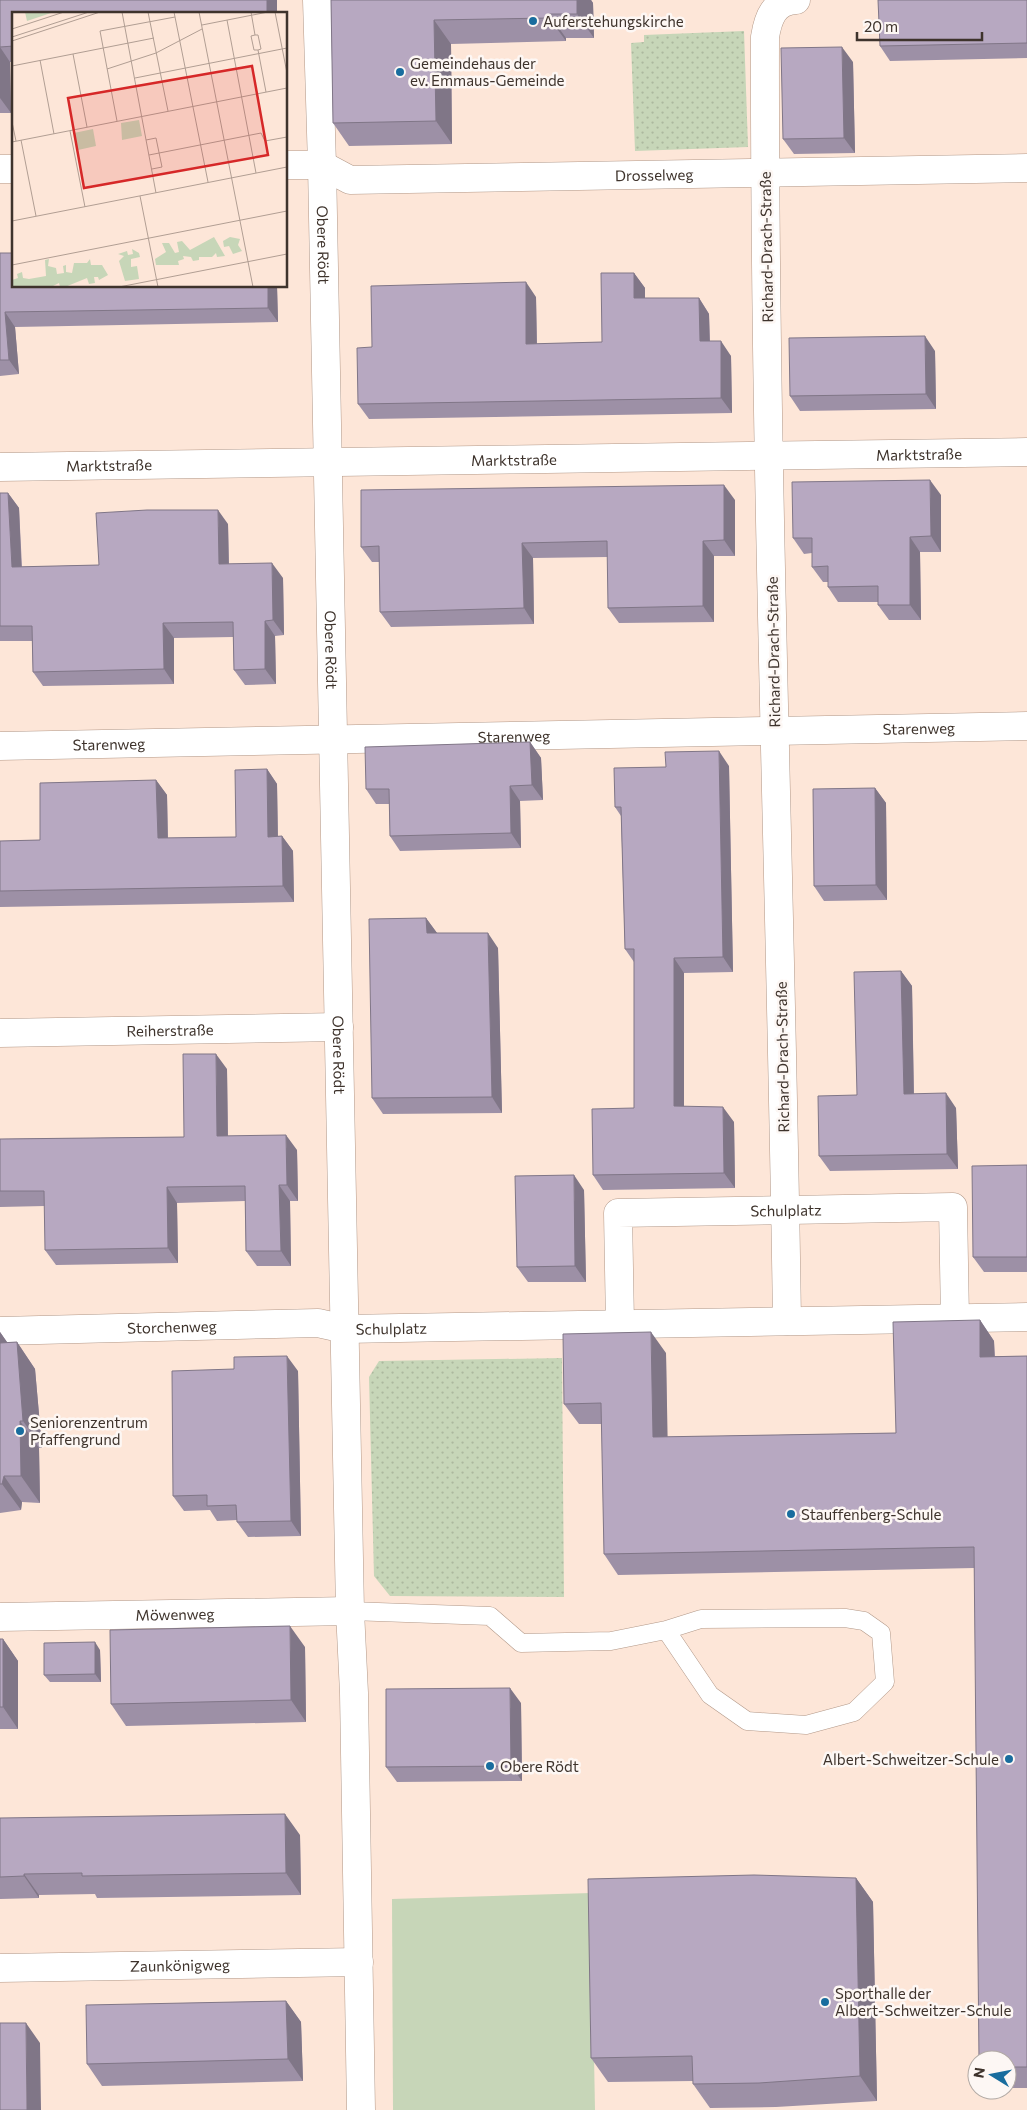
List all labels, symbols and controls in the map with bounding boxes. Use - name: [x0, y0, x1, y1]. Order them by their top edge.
- scale bar: [857, 10, 982, 42]
- inset map: [12, 12, 288, 288]
- place label: Auferstehungskirche: [543, 12, 684, 30]
- marker: Auferstehungskirche: [527, 15, 539, 27]
- text: 20 m: [864, 17, 898, 35]
- place label: Gemeindehaus der ev. Emmaus-Gemeinde: [410, 54, 565, 89]
- marker: Gemeindehaus der ev. Emmaus-Gemeinde: [394, 66, 406, 78]
- street label: Drosselweg: [615, 165, 694, 184]
- street label: Richard-Drach-Straße: [756, 171, 776, 323]
- street label: Obere Rödt: [314, 205, 333, 285]
- street label: Marktstraße: [876, 444, 962, 464]
- street label: Marktstraße: [471, 450, 557, 469]
- street label: Marktstraße: [66, 455, 152, 475]
- street label: Richard-Drach-Straße: [763, 576, 783, 728]
- street label: Obere Rödt: [322, 610, 341, 689]
- street label: Starenweg: [882, 718, 955, 738]
- street label: Starenweg: [477, 726, 550, 746]
- street label: Starenweg: [73, 734, 145, 754]
- street label: Richard-Drach-Straße: [772, 981, 792, 1133]
- street label: Obere Rödt: [329, 1015, 349, 1094]
- street label: Reiherstraße: [126, 1020, 214, 1040]
- street label: Schulplatz: [750, 1200, 822, 1220]
- street label: Storchenweg: [127, 1317, 217, 1337]
- street label: Schulplatz: [355, 1319, 427, 1338]
- place label: Seniorenzentrum Pfaffengrund: [30, 1413, 148, 1448]
- marker: Seniorenzentrum Pfaffengrund: [14, 1425, 26, 1437]
- place label: Stauffenberg-Schule: [801, 1505, 942, 1523]
- marker: Stauffenberg-Schule: [785, 1508, 797, 1520]
- street label: Möwenweg: [135, 1604, 215, 1624]
- place label: Albert-Schweitzer-Schule: [823, 1750, 999, 1768]
- marker: Albert-Schweitzer-Schule: [1003, 1753, 1015, 1765]
- place label: Obere Rödt: [500, 1757, 579, 1775]
- marker: Obere Rödt: [484, 1760, 496, 1772]
- street label: Zaunkönigweg: [130, 1955, 230, 1975]
- place label: Sporthalle der Albert-Schweitzer-Schule: [835, 1984, 1011, 2019]
- marker: Sporthalle der Albert-Schweitzer-Schule: [819, 1996, 831, 2008]
- north arrow: [967, 2050, 1017, 2100]
- text: N: [969, 2066, 988, 2079]

